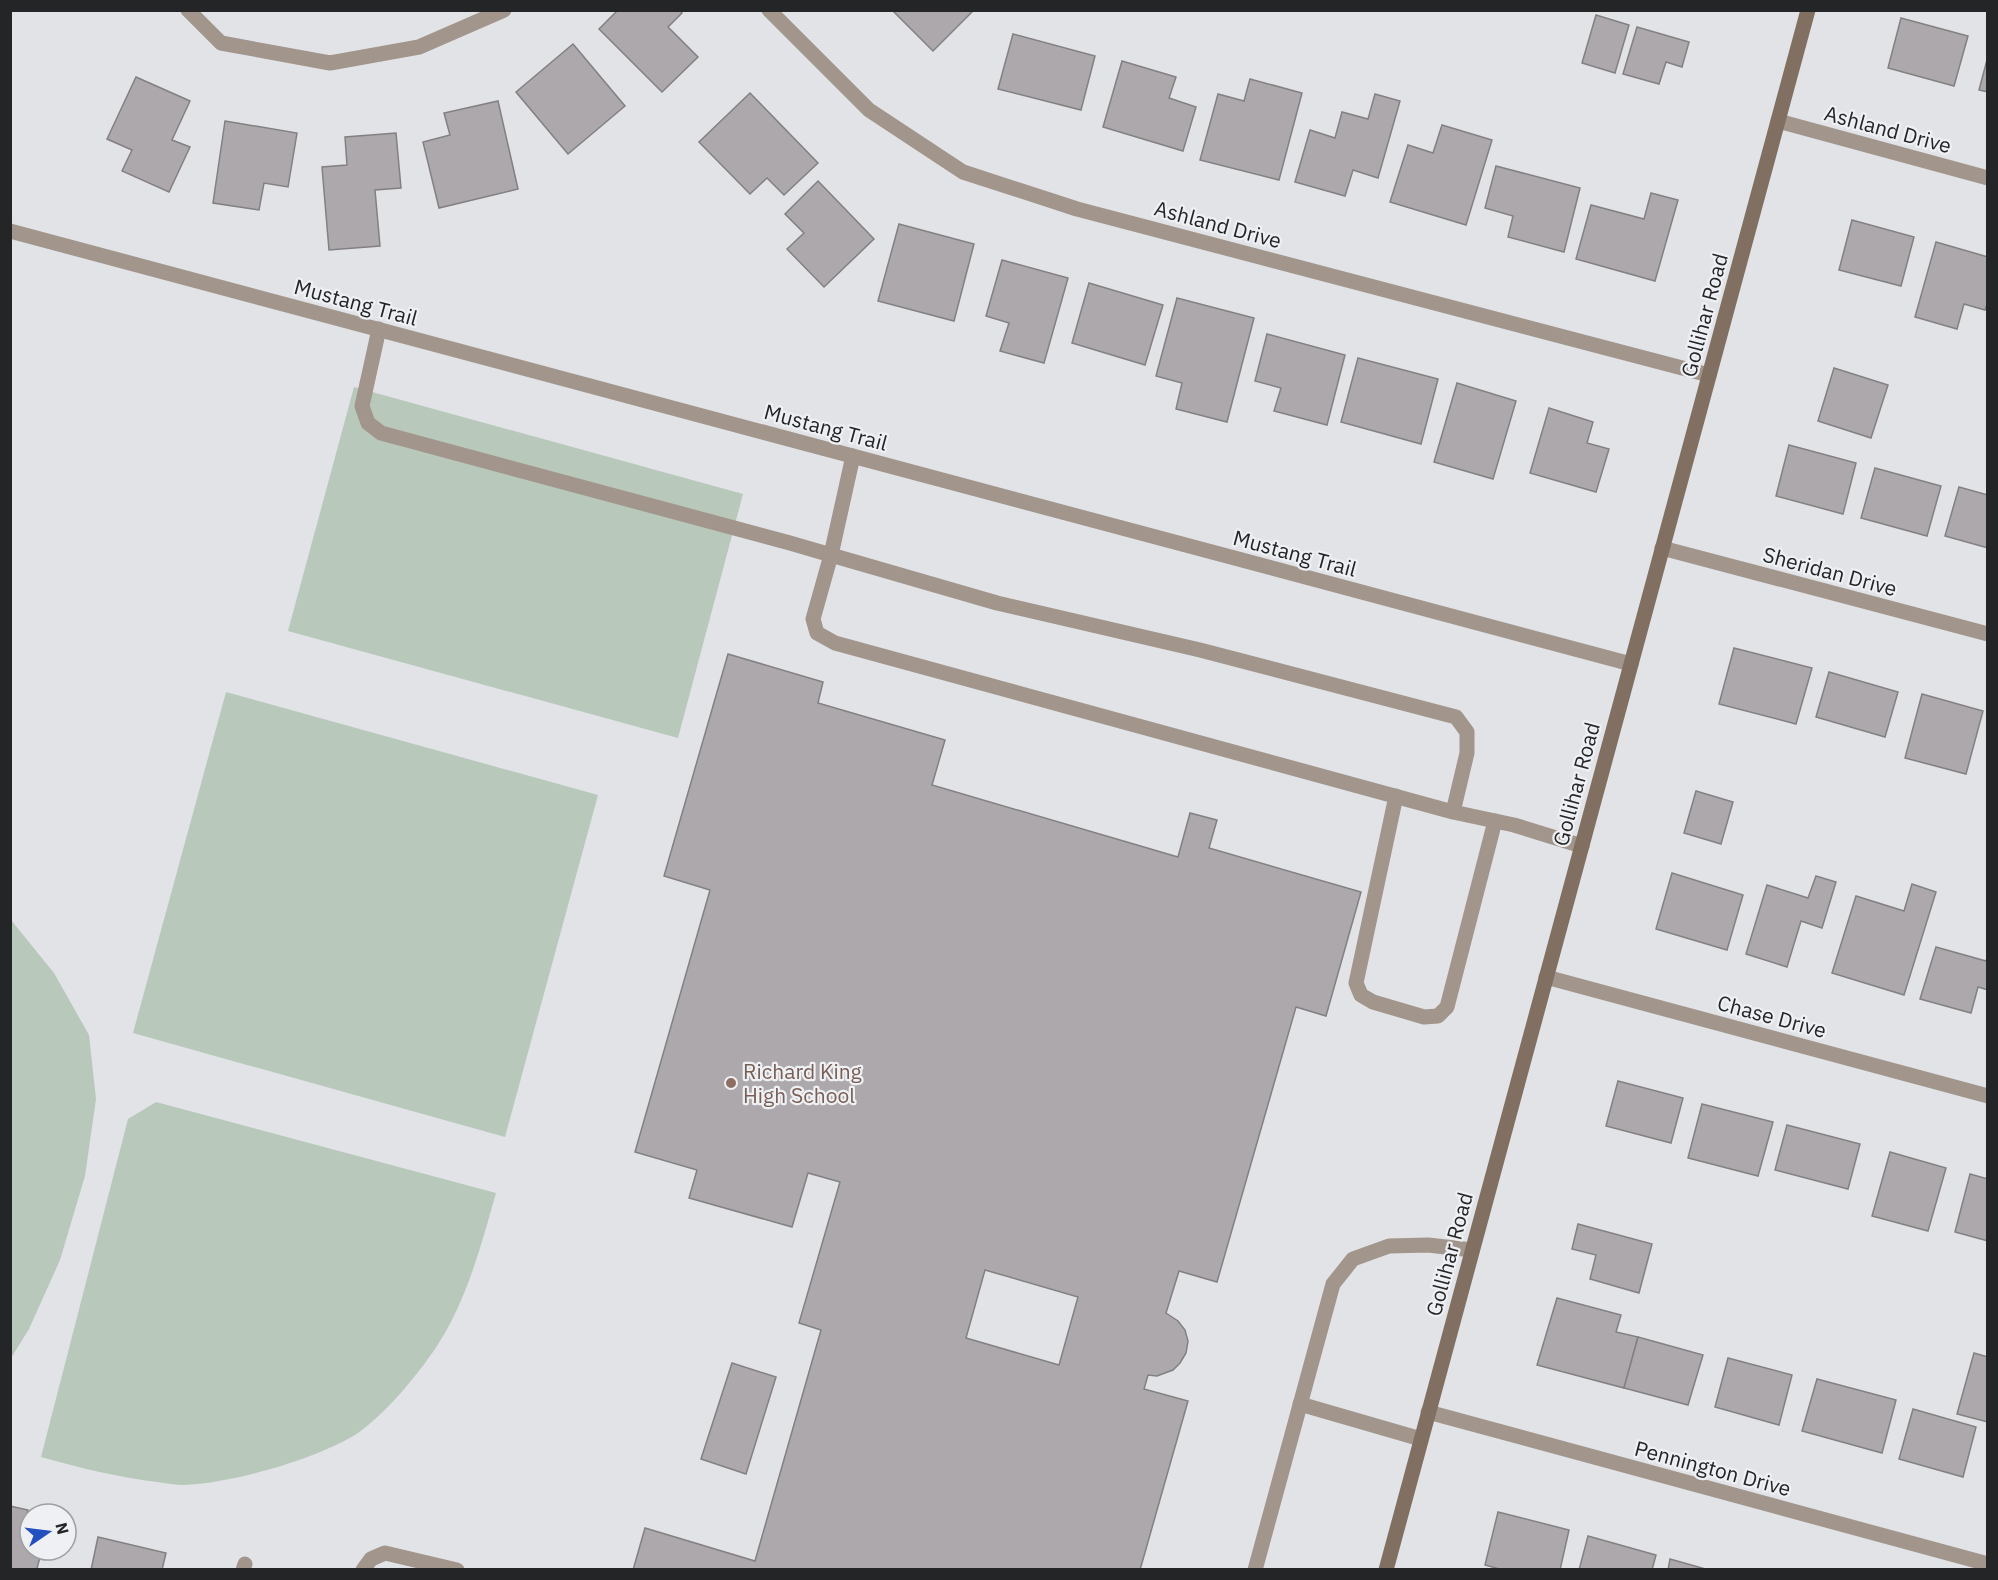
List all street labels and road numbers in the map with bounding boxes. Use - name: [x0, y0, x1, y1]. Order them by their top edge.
- street label: Ashland Drive: [1821, 99, 1955, 159]
- street label: Ashland Drive: [1151, 194, 1285, 254]
- street label: Gollihar Road: [1674, 250, 1734, 380]
- street label: Mustang Trail: [291, 272, 421, 332]
- street label: Mustang Trail: [761, 397, 891, 457]
- street label: Mustang Trail: [1230, 523, 1360, 583]
- street label: Sheridan Drive: [1760, 540, 1900, 602]
- street label: Gollihar Road: [1546, 719, 1606, 849]
- street label: Chase Drive: [1714, 988, 1830, 1044]
- street label: Gollihar Road: [1419, 1189, 1479, 1319]
- street label: Pennington Drive: [1632, 1434, 1794, 1502]

